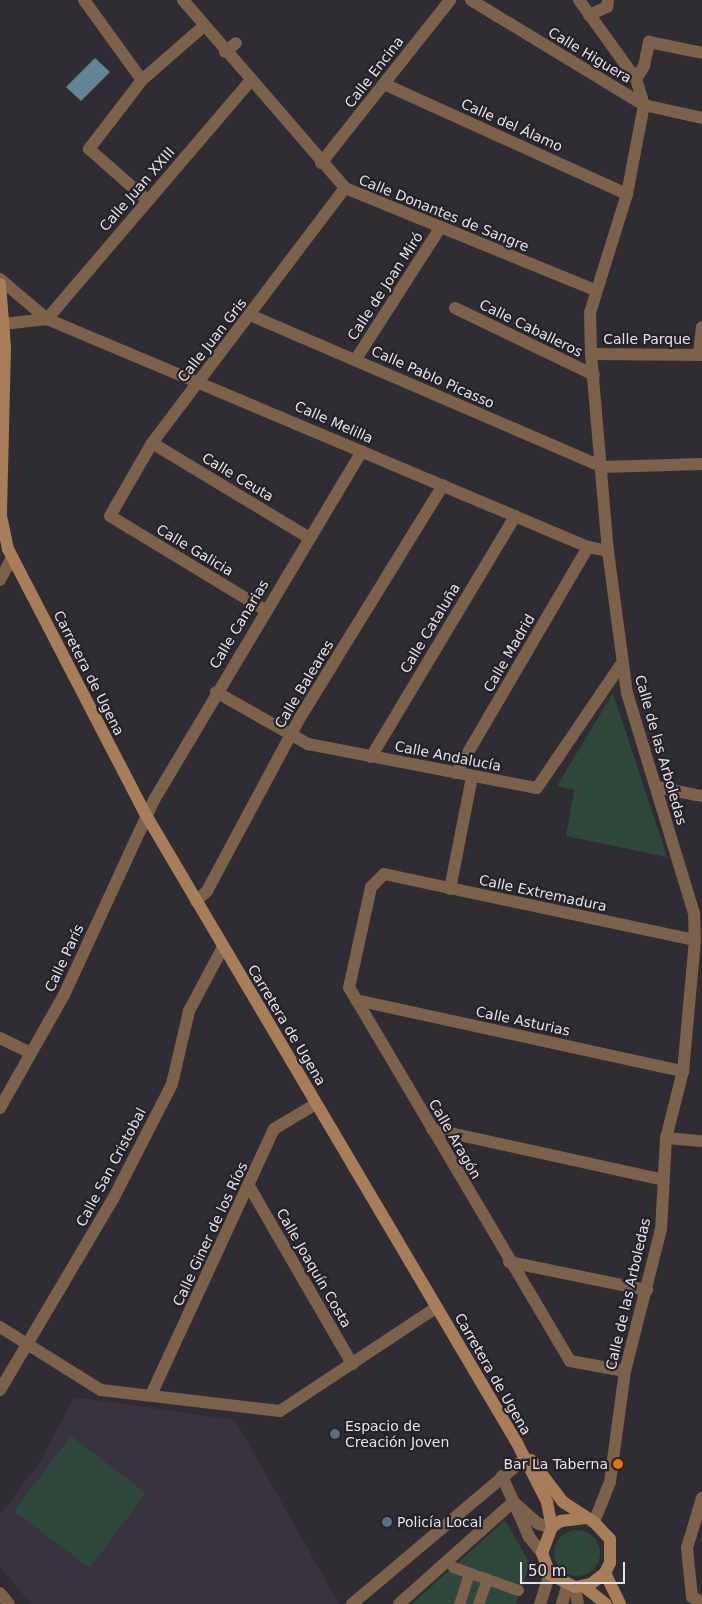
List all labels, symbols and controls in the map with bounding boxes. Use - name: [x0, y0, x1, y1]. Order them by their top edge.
- street label: Calle Higuera: [545, 24, 635, 86]
- street label: Calle Encina: [341, 33, 407, 111]
- street label: Calle del Álamo: [459, 95, 565, 155]
- street label: Calle Juan XXIII: [96, 144, 178, 234]
- street label: Calle Donantes de Sangre: [357, 171, 531, 255]
- street label: Calle de Joan Miró: [344, 229, 426, 343]
- street label: Calle Juan Gris: [174, 295, 250, 385]
- street label: Calle Caballeros: [477, 296, 585, 360]
- street label: Calle Parque: [603, 331, 691, 347]
- street label: Calle Pablo Picasso: [369, 342, 497, 412]
- street label: Calle Melilla: [292, 397, 376, 447]
- street label: Calle Ceuta: [199, 449, 277, 505]
- street label: Calle Galicia: [154, 521, 236, 579]
- street label: Calle Canarias: [206, 577, 272, 671]
- street label: Calle Cataluña: [397, 580, 463, 676]
- street label: Carretera de Ugena: [50, 608, 128, 738]
- street label: Calle Madrid: [480, 611, 538, 695]
- street label: Calle Baleares: [271, 637, 337, 731]
- street label: Calle de las Arboledas: [632, 673, 690, 827]
- street label: Calle Andalucía: [393, 737, 503, 775]
- street label: Calle Extremadura: [478, 871, 608, 915]
- street label: Calle París: [41, 922, 87, 994]
- street label: Carretera de Ugena: [244, 962, 330, 1088]
- street label: Calle Asturias: [474, 1003, 572, 1039]
- street label: Calle Aragón: [425, 1096, 485, 1182]
- street label: Calle San Cristobal: [73, 1105, 149, 1229]
- street label: Calle Giner de los Ríos: [169, 1159, 251, 1309]
- street label: Calle Joaquín Costa: [273, 1205, 355, 1331]
- street label: Calle de las Arboledas: [602, 1216, 654, 1372]
- street label: Carretera de Ugena: [451, 1310, 535, 1438]
- place label: Espacio de Creación Joven: [345, 1418, 449, 1450]
- marker: Espacio de Creación Joven: [329, 1428, 341, 1440]
- place label: Bar La Taberna: [504, 1456, 608, 1472]
- marker: Bar La Taberna: [612, 1458, 624, 1470]
- place label: Policía Local: [397, 1514, 482, 1530]
- marker: Policía Local: [381, 1516, 393, 1528]
- scale bar: [522, 1552, 627, 1584]
- text: 50 m: [528, 1562, 566, 1580]

